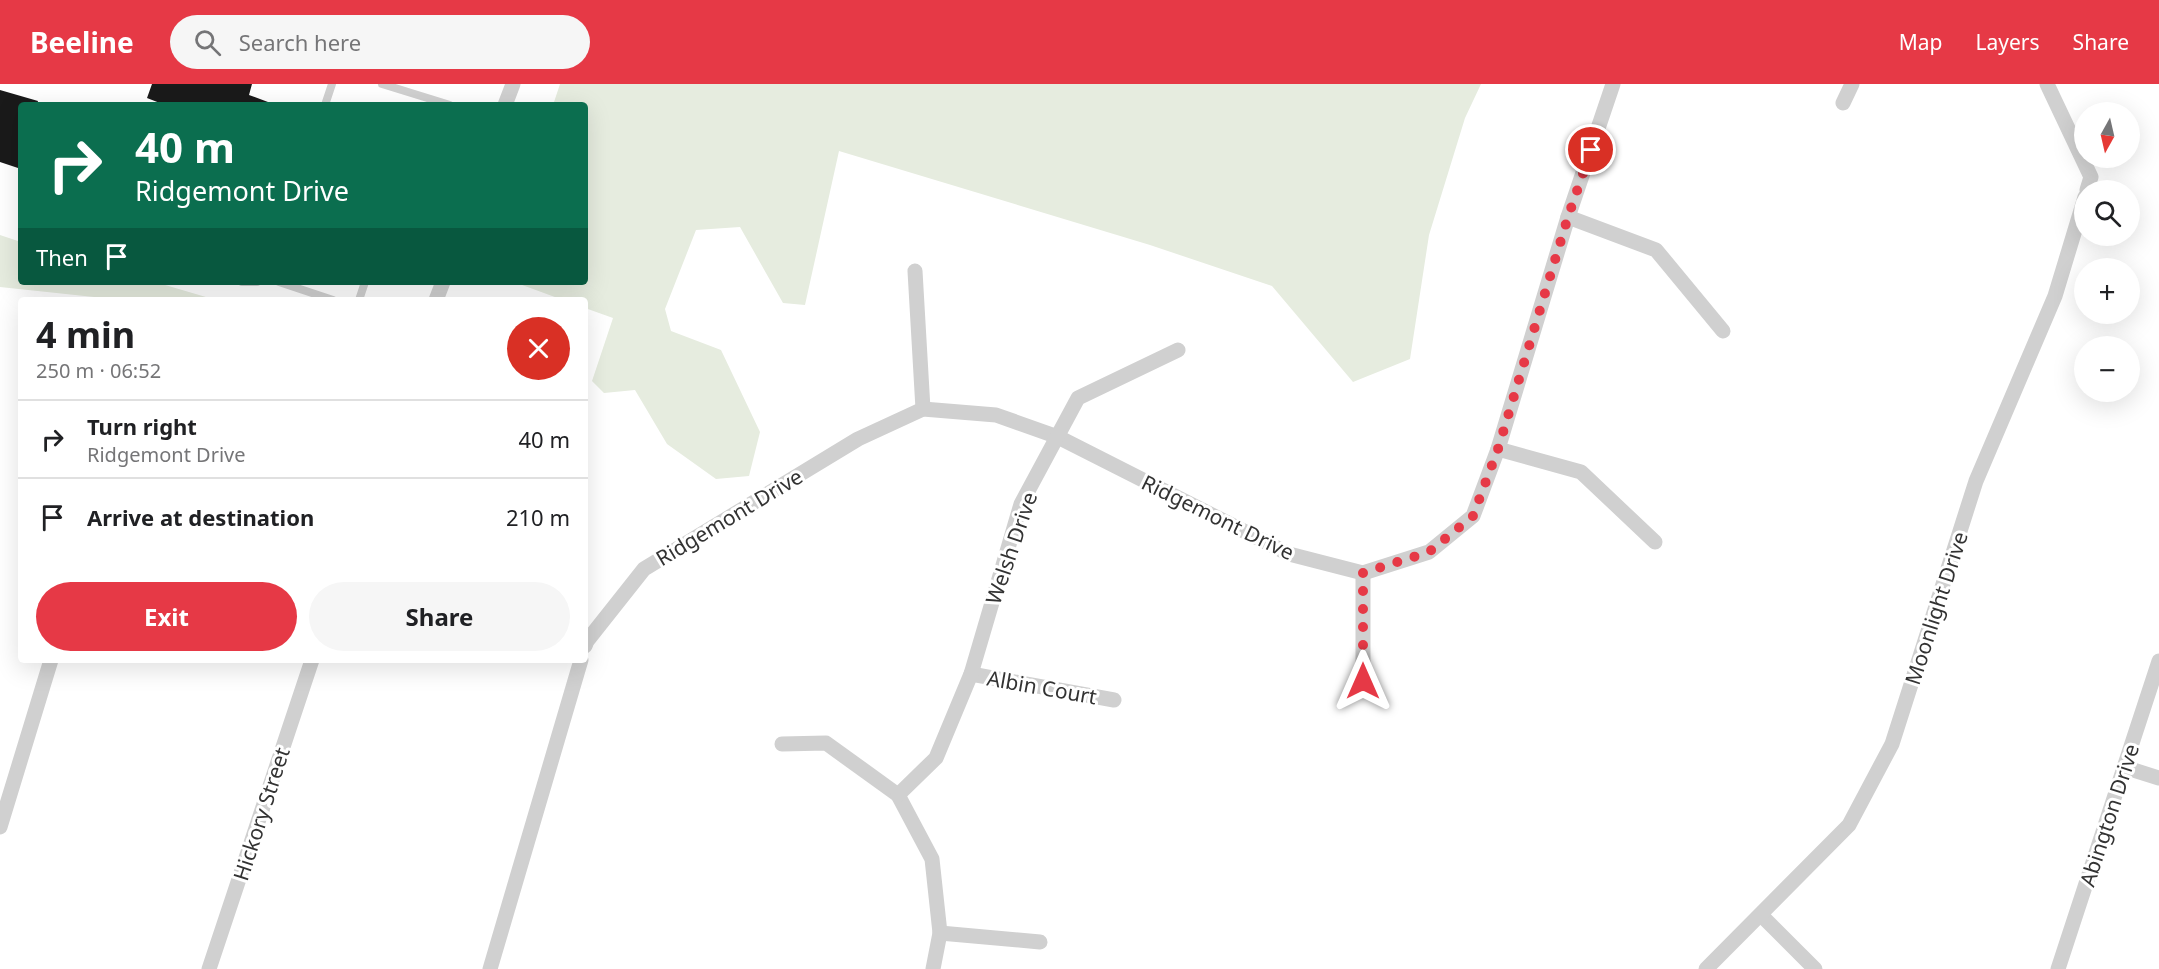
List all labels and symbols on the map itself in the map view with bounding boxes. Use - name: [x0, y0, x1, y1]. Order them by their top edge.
- north arrow: [2074, 102, 2140, 168]
- pin: [1565, 124, 1616, 175]
- street label: Ridgemont Drive: [650, 462, 808, 572]
- street label: Ridgemont Drive: [1137, 468, 1299, 566]
- street label: Welsh Drive: [979, 488, 1043, 608]
- street label: Moonlight Drive: [1898, 528, 1974, 688]
- position arrow: [1331, 649, 1395, 713]
- street label: Albin Court: [985, 664, 1099, 710]
- street label: Abington Drive: [2073, 740, 2145, 890]
- street label: Hickory Street: [226, 743, 296, 884]

